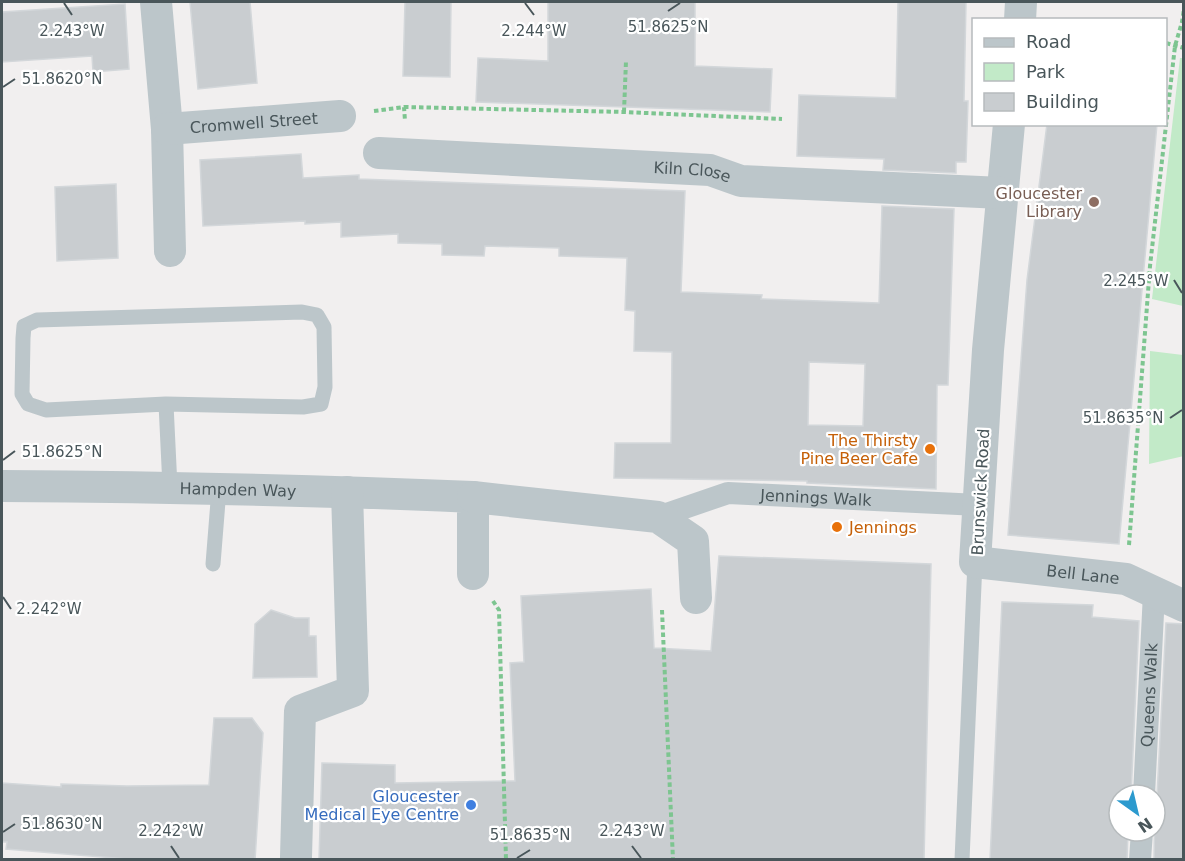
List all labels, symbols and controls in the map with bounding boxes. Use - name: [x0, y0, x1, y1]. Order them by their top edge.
- text: 51.8625°N: [628, 18, 708, 36]
- legend: [972, 18, 1167, 126]
- text: 2.243°W: [39, 22, 105, 40]
- text: 2.244°W: [501, 22, 567, 40]
- text: Road: [1026, 31, 1071, 52]
- text: Park: [1026, 61, 1065, 82]
- text: 51.8620°N: [22, 70, 102, 88]
- text: Building: [1026, 91, 1099, 112]
- street label: Cromwell Street: [189, 109, 319, 137]
- street label: Kiln Close: [653, 158, 733, 187]
- place label: Gloucester Library: [996, 184, 1082, 221]
- marker: Gloucester Library: [1087, 195, 1101, 209]
- text: 2.245°W: [1103, 272, 1169, 290]
- text: 51.8635°N: [1083, 409, 1163, 427]
- street label: Brunswick Road: [968, 428, 993, 556]
- place label: The Thirsty Pine Beer Cafe: [800, 431, 918, 468]
- marker: The Thirsty Pine Beer Cafe: [923, 442, 937, 456]
- text: 51.8625°N: [22, 443, 102, 461]
- street label: Hampden Way: [179, 479, 297, 501]
- street label: Jennings Walk: [759, 486, 873, 510]
- place label: Jennings: [848, 518, 917, 537]
- marker: Jennings: [830, 520, 844, 534]
- street label: Bell Lane: [1045, 561, 1120, 588]
- text: 2.242°W: [16, 600, 82, 618]
- street label: Queens Walk: [1137, 642, 1162, 748]
- north arrow: [1107, 783, 1167, 843]
- place label: Gloucester Medical Eye Centre: [305, 787, 459, 824]
- marker: Gloucester Medical Eye Centre: [464, 798, 478, 812]
- text: N: [1134, 813, 1156, 837]
- text: 51.8630°N: [22, 815, 102, 833]
- text: 2.242°W: [138, 822, 204, 840]
- text: 2.243°W: [599, 822, 665, 840]
- text: 51.8635°N: [490, 826, 570, 844]

